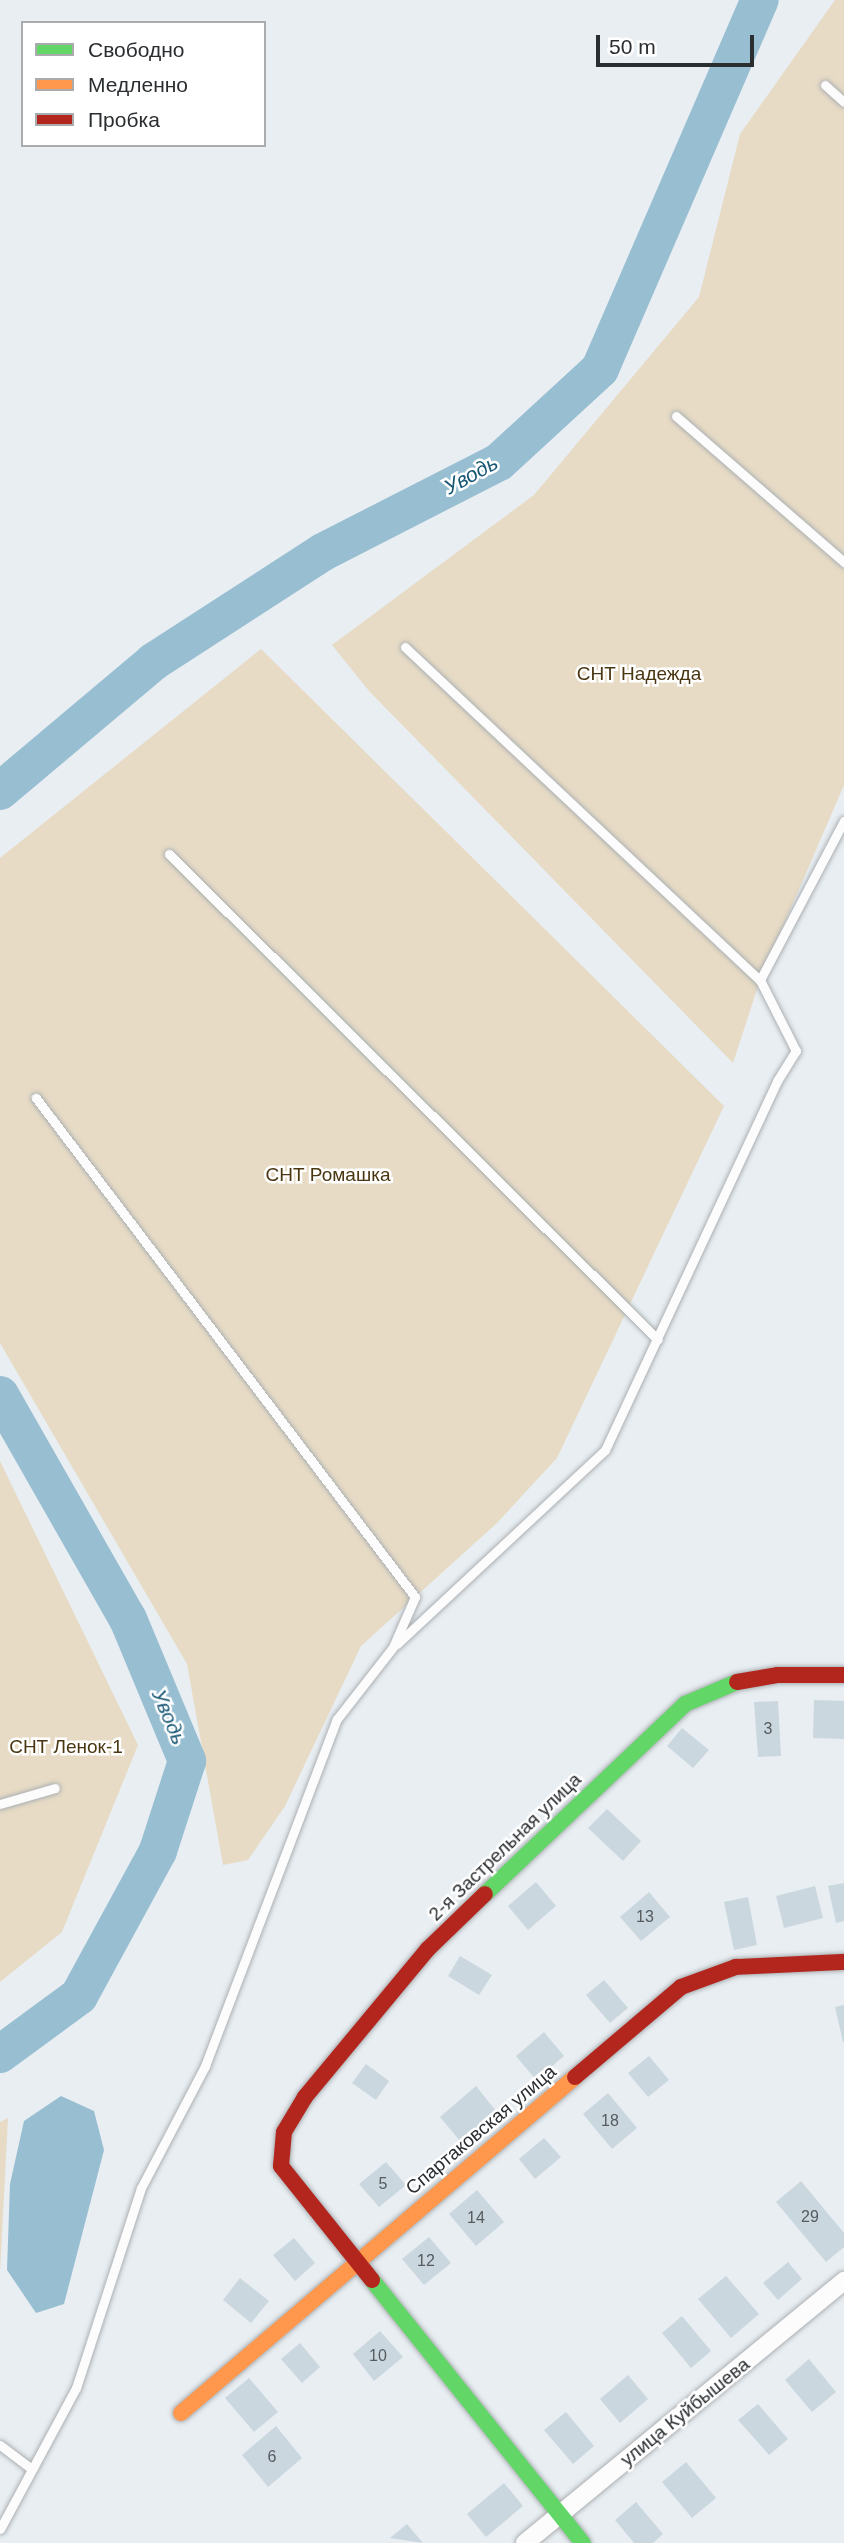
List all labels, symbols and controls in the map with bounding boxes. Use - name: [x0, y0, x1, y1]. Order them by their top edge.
- legend: [21, 21, 266, 147]
- scale bar: [599, 21, 756, 65]
- text: 50 m: [609, 35, 656, 58]
- text: Свободно: [88, 38, 185, 61]
- text: Медленно: [88, 73, 188, 96]
- text: Пробка: [88, 108, 160, 131]
- water label: Уводь: [440, 450, 502, 500]
- park label: СНТ Надежда: [577, 663, 701, 685]
- park label: СНТ Ромашка: [266, 1164, 390, 1186]
- water label: Уводь: [146, 1685, 192, 1749]
- house number: 3: [764, 1719, 772, 1739]
- park label: СНТ Ленок-1: [9, 1736, 123, 1758]
- street label: 2-я Застрельная улица: [424, 1768, 586, 1926]
- house number: 13: [636, 1907, 654, 1927]
- street label: Спартаковская улица: [401, 2060, 561, 2200]
- house number: 18: [601, 2111, 619, 2131]
- house number: 5: [379, 2174, 387, 2194]
- house number: 29: [801, 2207, 819, 2227]
- house number: 14: [467, 2208, 485, 2228]
- house number: 12: [417, 2251, 435, 2271]
- house number: 10: [369, 2346, 387, 2366]
- street label: улица Куйбышева: [616, 2353, 754, 2471]
- house number: 6: [268, 2447, 276, 2467]

